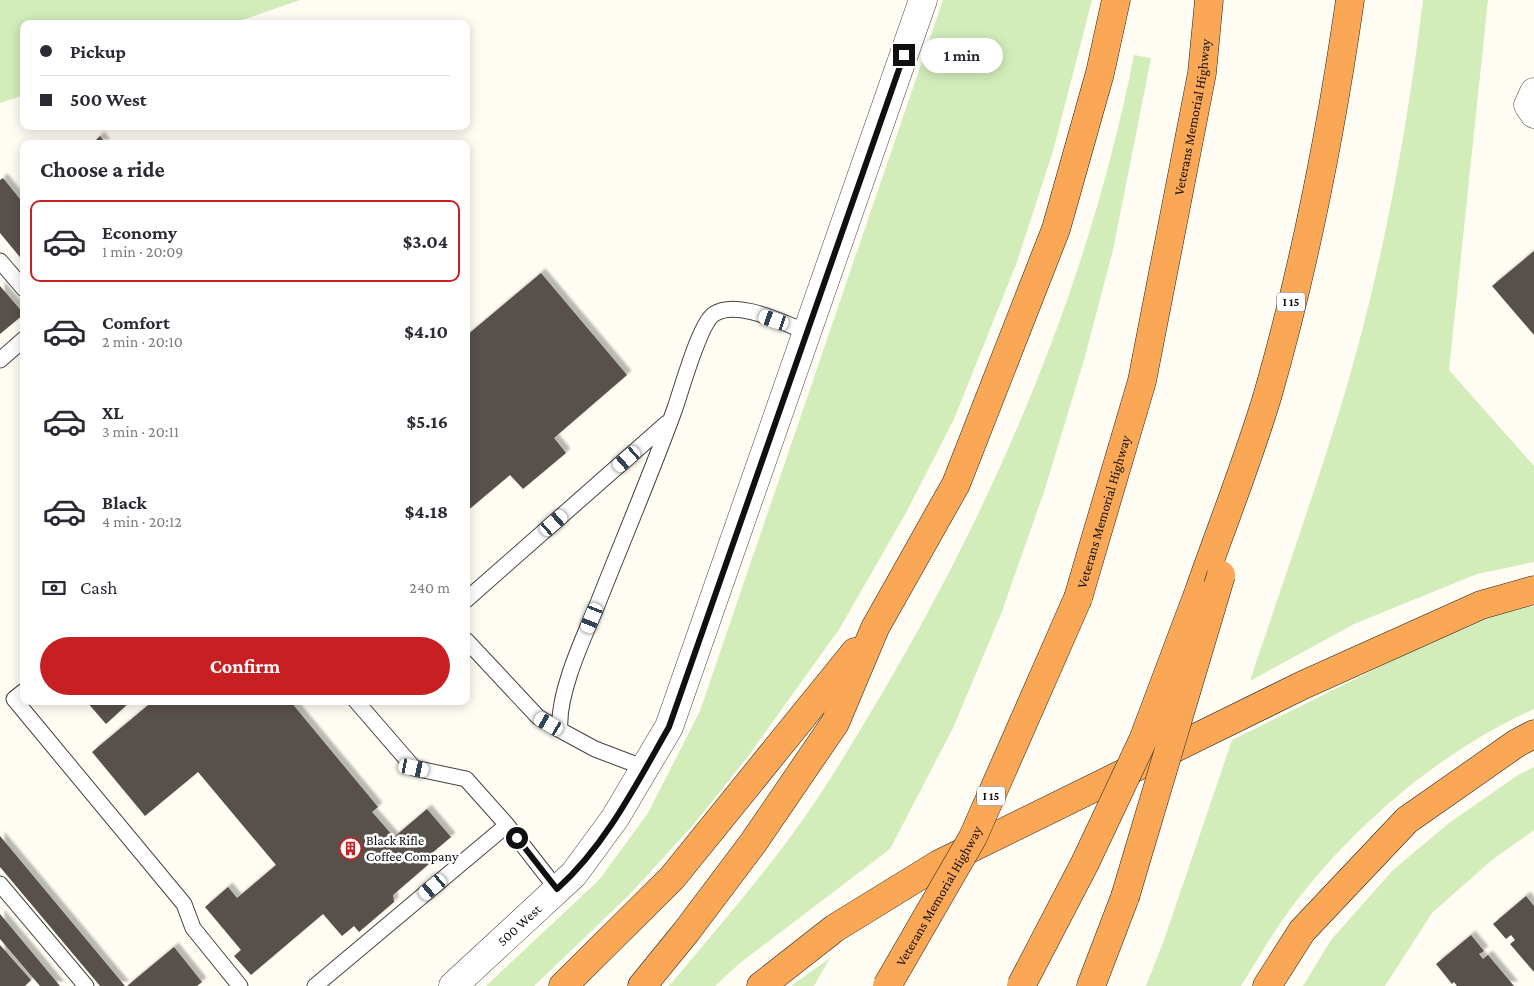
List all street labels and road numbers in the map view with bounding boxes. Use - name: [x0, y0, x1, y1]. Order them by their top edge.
- street label: Veterans Memorial Highway: [1170, 37, 1213, 197]
- road number: I 15: [1277, 292, 1305, 312]
- street label: Veterans Memorial Highway: [1073, 433, 1134, 590]
- road number: I 15: [977, 786, 1005, 806]
- street label: Veterans Memorial Highway: [892, 823, 985, 969]
- street label: 500 West: [494, 901, 544, 949]

